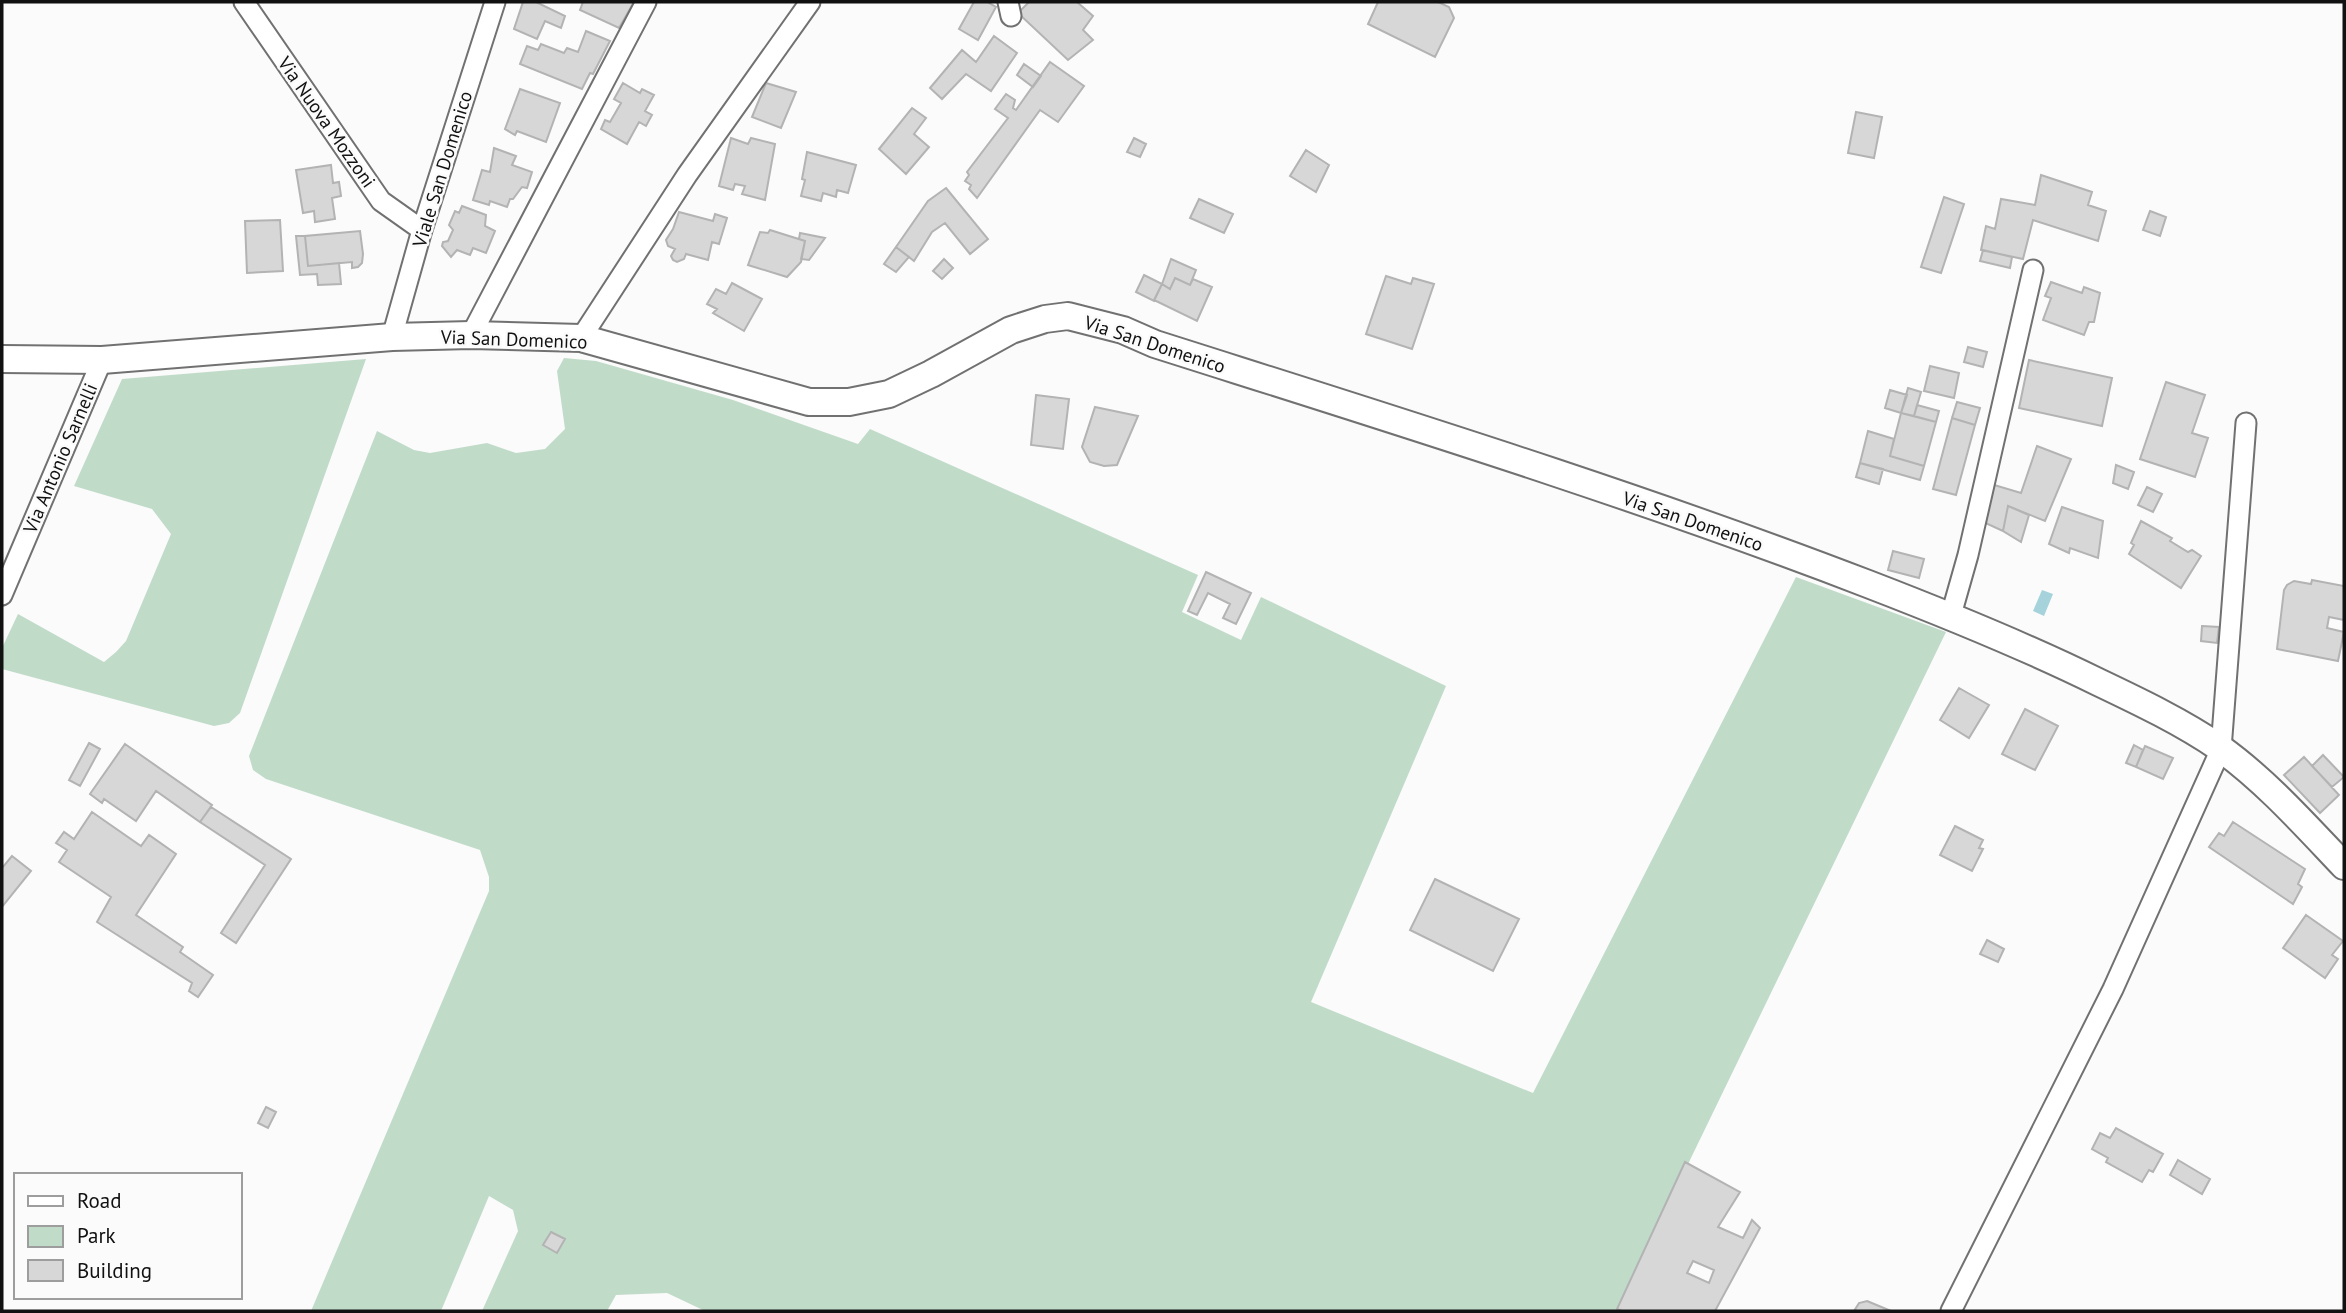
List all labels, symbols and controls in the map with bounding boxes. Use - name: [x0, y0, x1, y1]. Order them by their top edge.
- street label: Via Nuova Mozzoni: [272, 51, 381, 192]
- street label: Viale San Domenico: [407, 88, 477, 251]
- street label: Via San Domenico: [1081, 310, 1229, 378]
- street label: Via San Domenico: [439, 324, 588, 354]
- street label: Via Antonio Sarnelli: [17, 379, 102, 538]
- street label: Via San Domenico: [1619, 485, 1766, 556]
- legend: [14, 1173, 242, 1299]
- text: Road: [77, 1187, 121, 1214]
- text: Park: [77, 1222, 116, 1249]
- text: Building: [77, 1257, 152, 1284]

